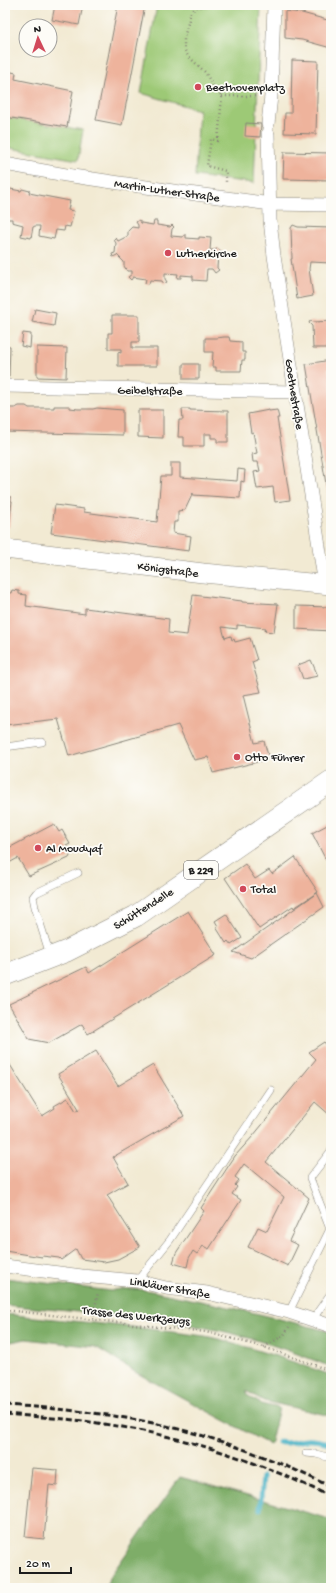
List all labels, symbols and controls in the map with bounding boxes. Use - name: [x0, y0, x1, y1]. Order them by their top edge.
- north arrow: [18, 18, 58, 58]
- text: N: [33, 24, 41, 36]
- marker: Beethovenplatz: [193, 82, 203, 92]
- place label: Beethovenplatz: [205, 82, 285, 96]
- street label: Martin-Luther-Straße: [113, 178, 221, 206]
- marker: Lutherkirche: [163, 248, 173, 258]
- place label: Lutherkirche: [176, 248, 238, 262]
- street label: Goethestraße: [281, 358, 306, 431]
- street label: Geibelstraße: [117, 384, 184, 400]
- street label: Königstraße: [136, 560, 200, 582]
- marker: Otto Führer: [232, 752, 242, 762]
- place label: Otto Führer: [245, 752, 306, 766]
- marker: Al Moudyaf: [33, 843, 43, 853]
- place label: Al Moudyaf: [46, 843, 103, 857]
- road number: B 229: [184, 861, 218, 879]
- marker: Total: [238, 884, 248, 894]
- place label: Total: [250, 884, 276, 898]
- street label: Schüttendelle: [111, 885, 177, 934]
- street label: Linkläuer Straße: [128, 1275, 212, 1303]
- street label: Trasse des Werkzeugs: [80, 1304, 191, 1330]
- scale bar: [20, 1549, 71, 1575]
- text: 20 m: [26, 1558, 51, 1572]

